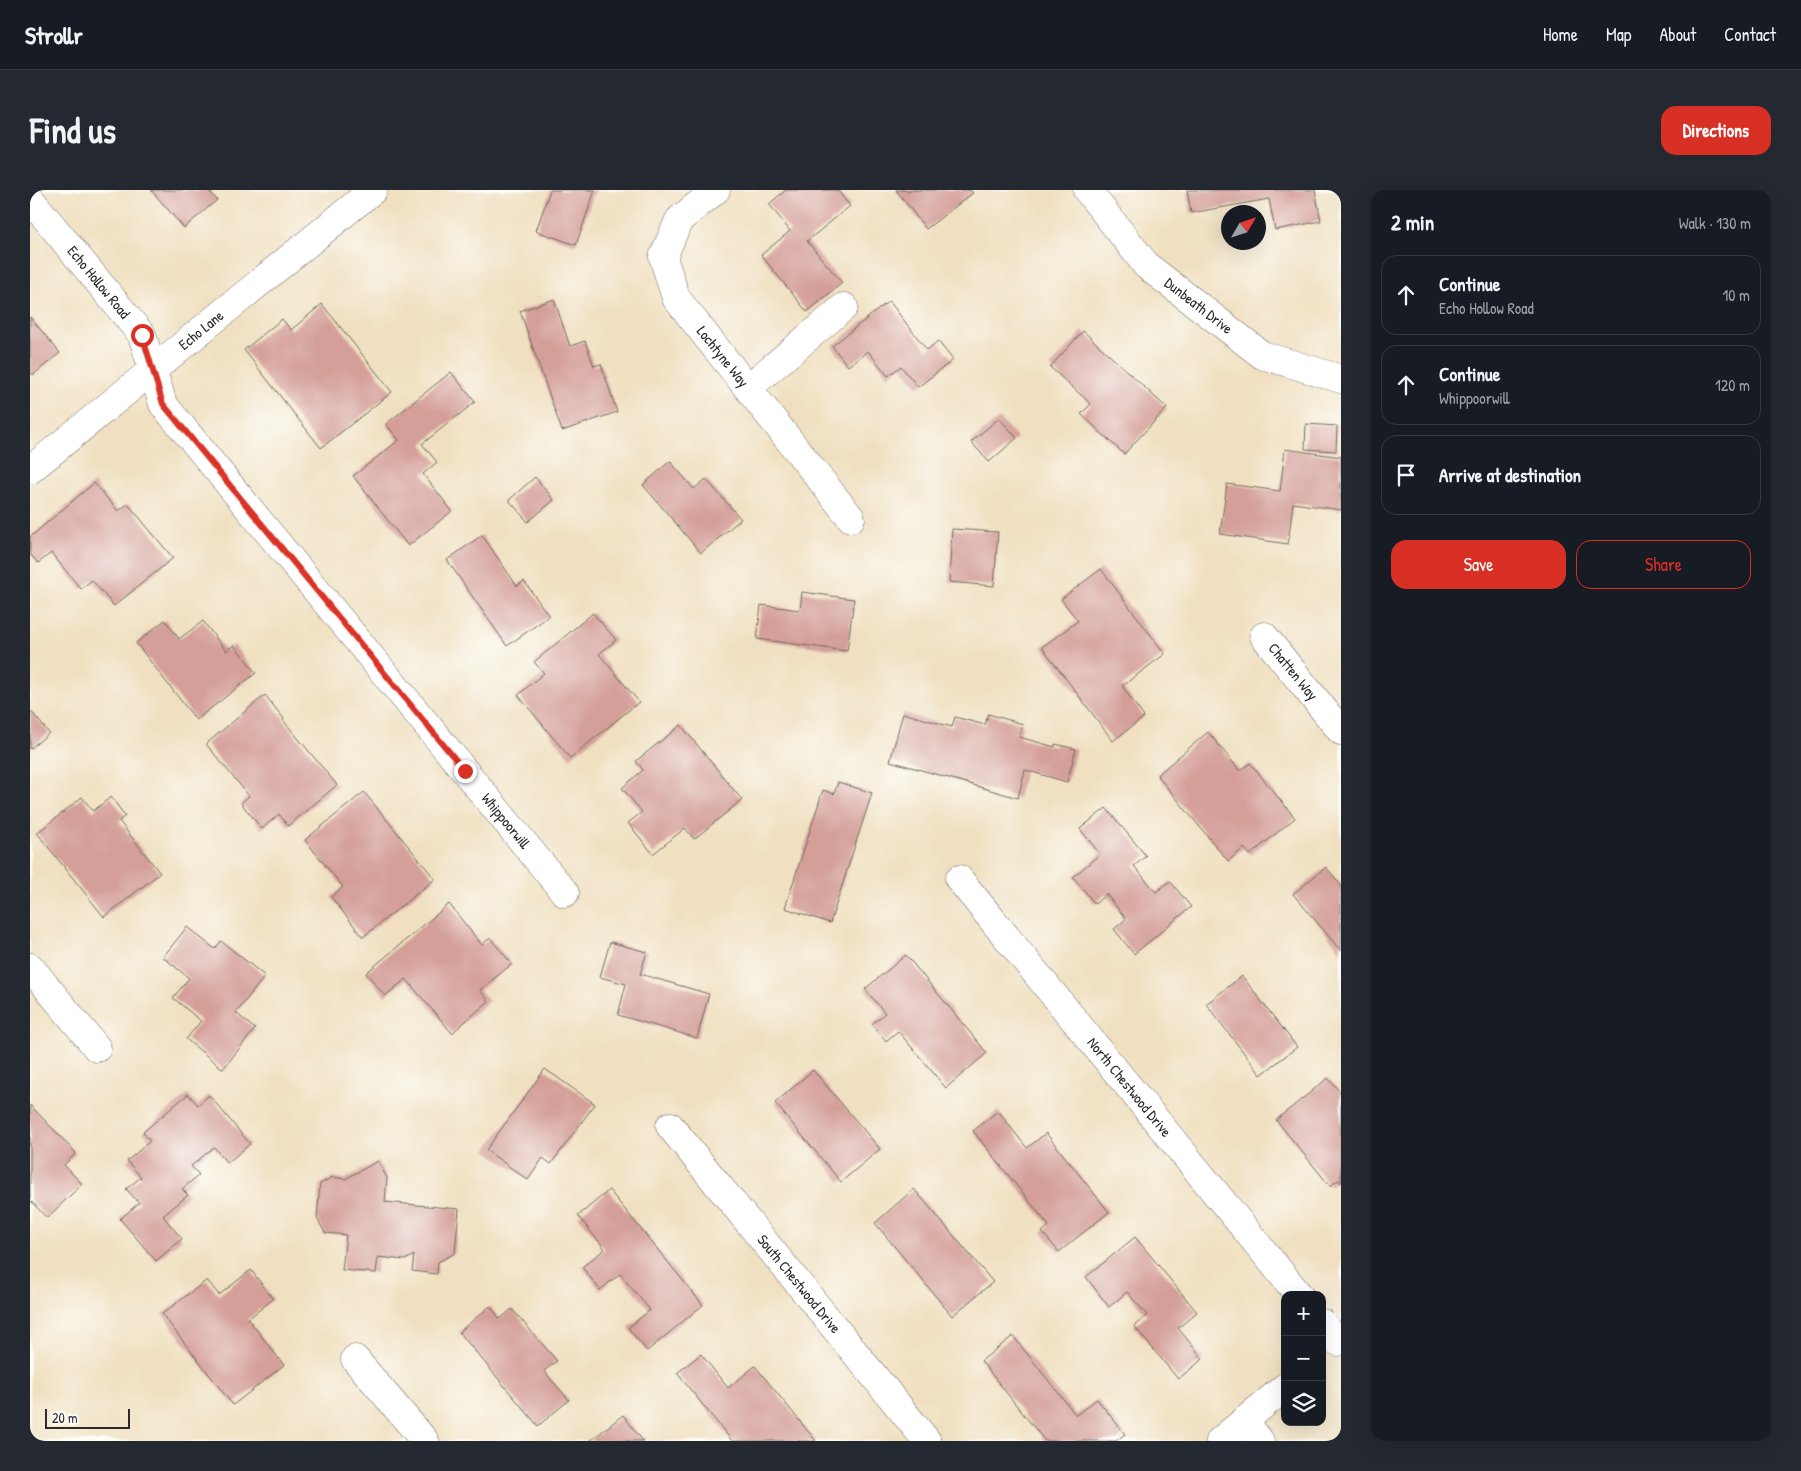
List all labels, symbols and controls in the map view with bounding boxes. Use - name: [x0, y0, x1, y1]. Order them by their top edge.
- text: Strollr: [25, 19, 83, 51]
- text: Home: [1543, 22, 1578, 47]
- text: Map: [1606, 22, 1631, 47]
- text: About: [1659, 22, 1696, 47]
- text: Contact: [1724, 22, 1776, 47]
- button: Directions: [1661, 106, 1771, 155]
- text: Find us: [30, 107, 116, 154]
- north arrow: [1221, 205, 1266, 250]
- text: 2 min: [1391, 208, 1434, 237]
- text: Walk · 130 m: [1679, 212, 1751, 234]
- street label: Echo Hollow Road: [63, 241, 135, 323]
- text: Continue: [1439, 271, 1500, 297]
- street label: Dunbeath Drive: [1160, 272, 1237, 339]
- icon: ahead: [1392, 281, 1420, 309]
- text: 10 m: [1722, 284, 1750, 306]
- text: Echo Hollow Road: [1439, 297, 1534, 319]
- street label: Echo Lane: [174, 305, 228, 355]
- street label: Lochtyne Way: [692, 321, 754, 392]
- route start: [131, 324, 154, 347]
- text: Continue: [1439, 361, 1500, 387]
- icon: ahead: [1392, 371, 1420, 399]
- text: 120 m: [1715, 374, 1750, 396]
- text: Whippoorwill: [1439, 387, 1510, 409]
- icon: arrive: [1392, 461, 1420, 489]
- text: Arrive at destination: [1439, 462, 1581, 488]
- button: Save: [1391, 540, 1566, 589]
- button: Share: [1576, 540, 1751, 589]
- street label: Chatten Way: [1264, 638, 1323, 705]
- route end: [454, 760, 477, 783]
- street label: Whippoorwill: [477, 788, 536, 853]
- street label: North Chestwood Drive: [1083, 1033, 1177, 1141]
- street label: South Chestwood Drive: [753, 1230, 846, 1338]
- map controls: [1281, 1291, 1326, 1426]
- button: +: [1281, 1291, 1326, 1336]
- button: −: [1281, 1336, 1326, 1381]
- button: layers: [1281, 1381, 1326, 1426]
- scale bar: [45, 1406, 130, 1429]
- text: 20 m: [52, 1408, 78, 1427]

